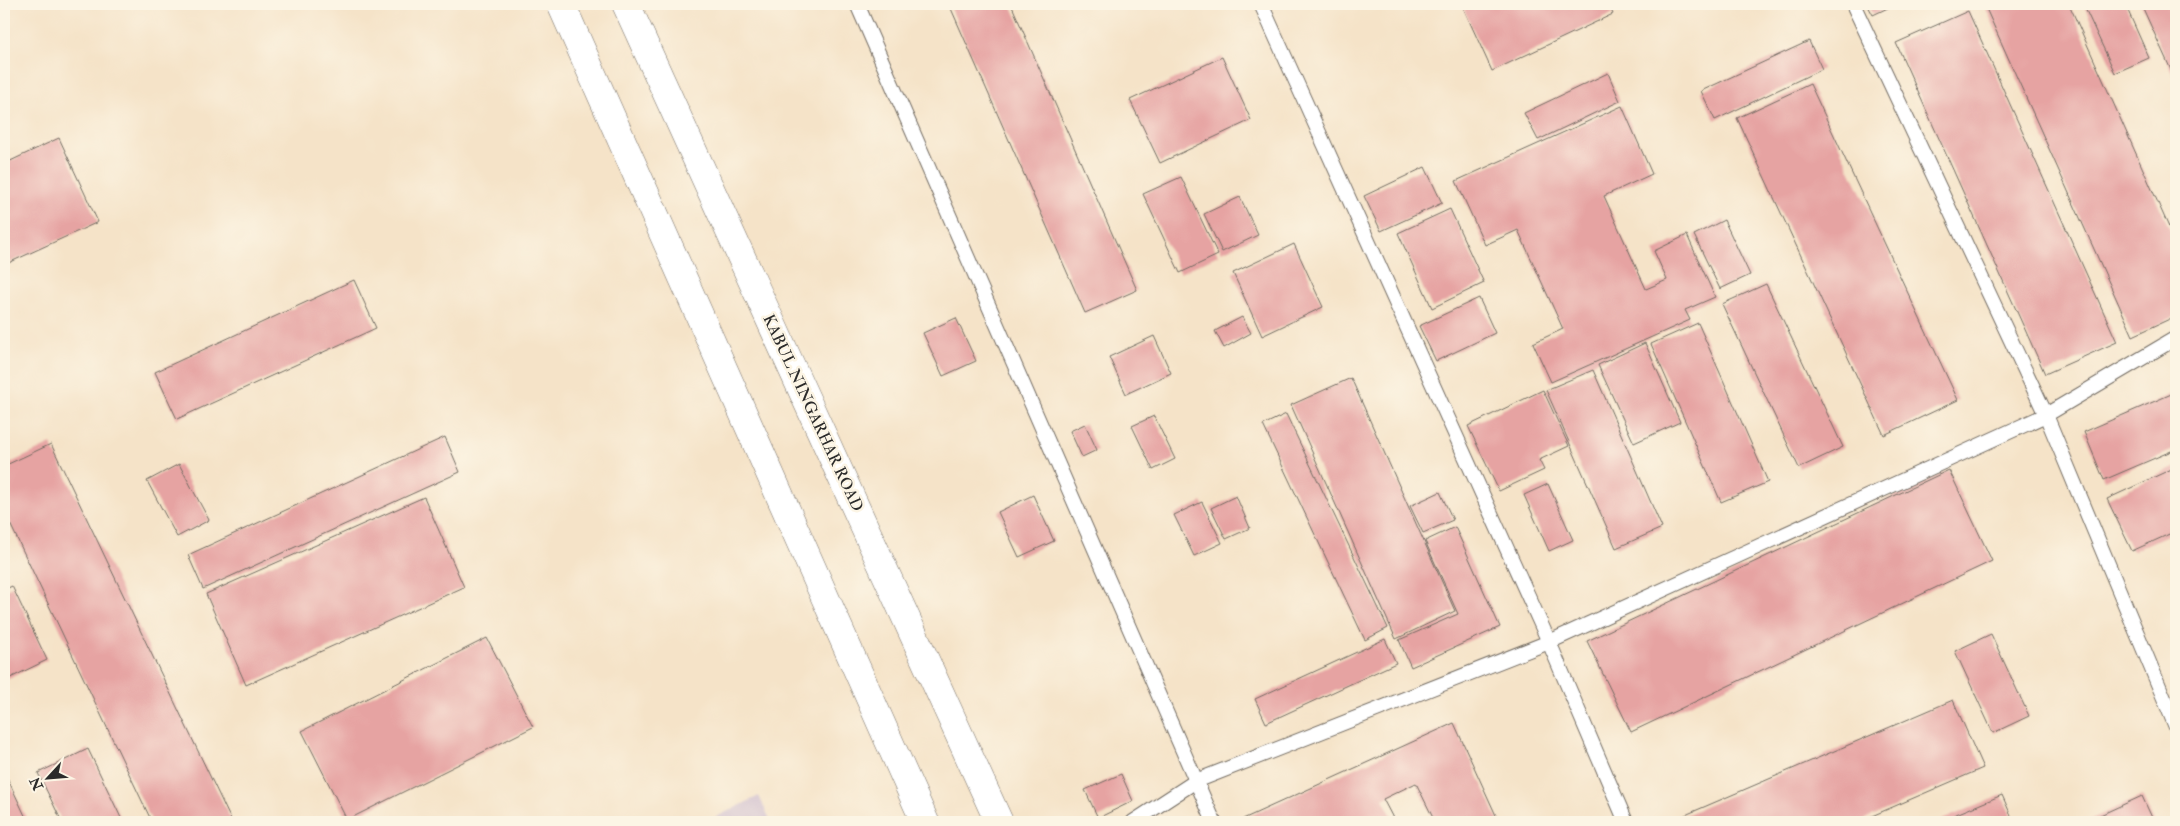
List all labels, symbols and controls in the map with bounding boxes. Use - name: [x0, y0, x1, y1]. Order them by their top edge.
- street label: KABUL NINGARHAR ROAD: [758, 311, 868, 515]
- north arrow: [22, 754, 72, 804]
- text: N: [26, 774, 48, 794]

